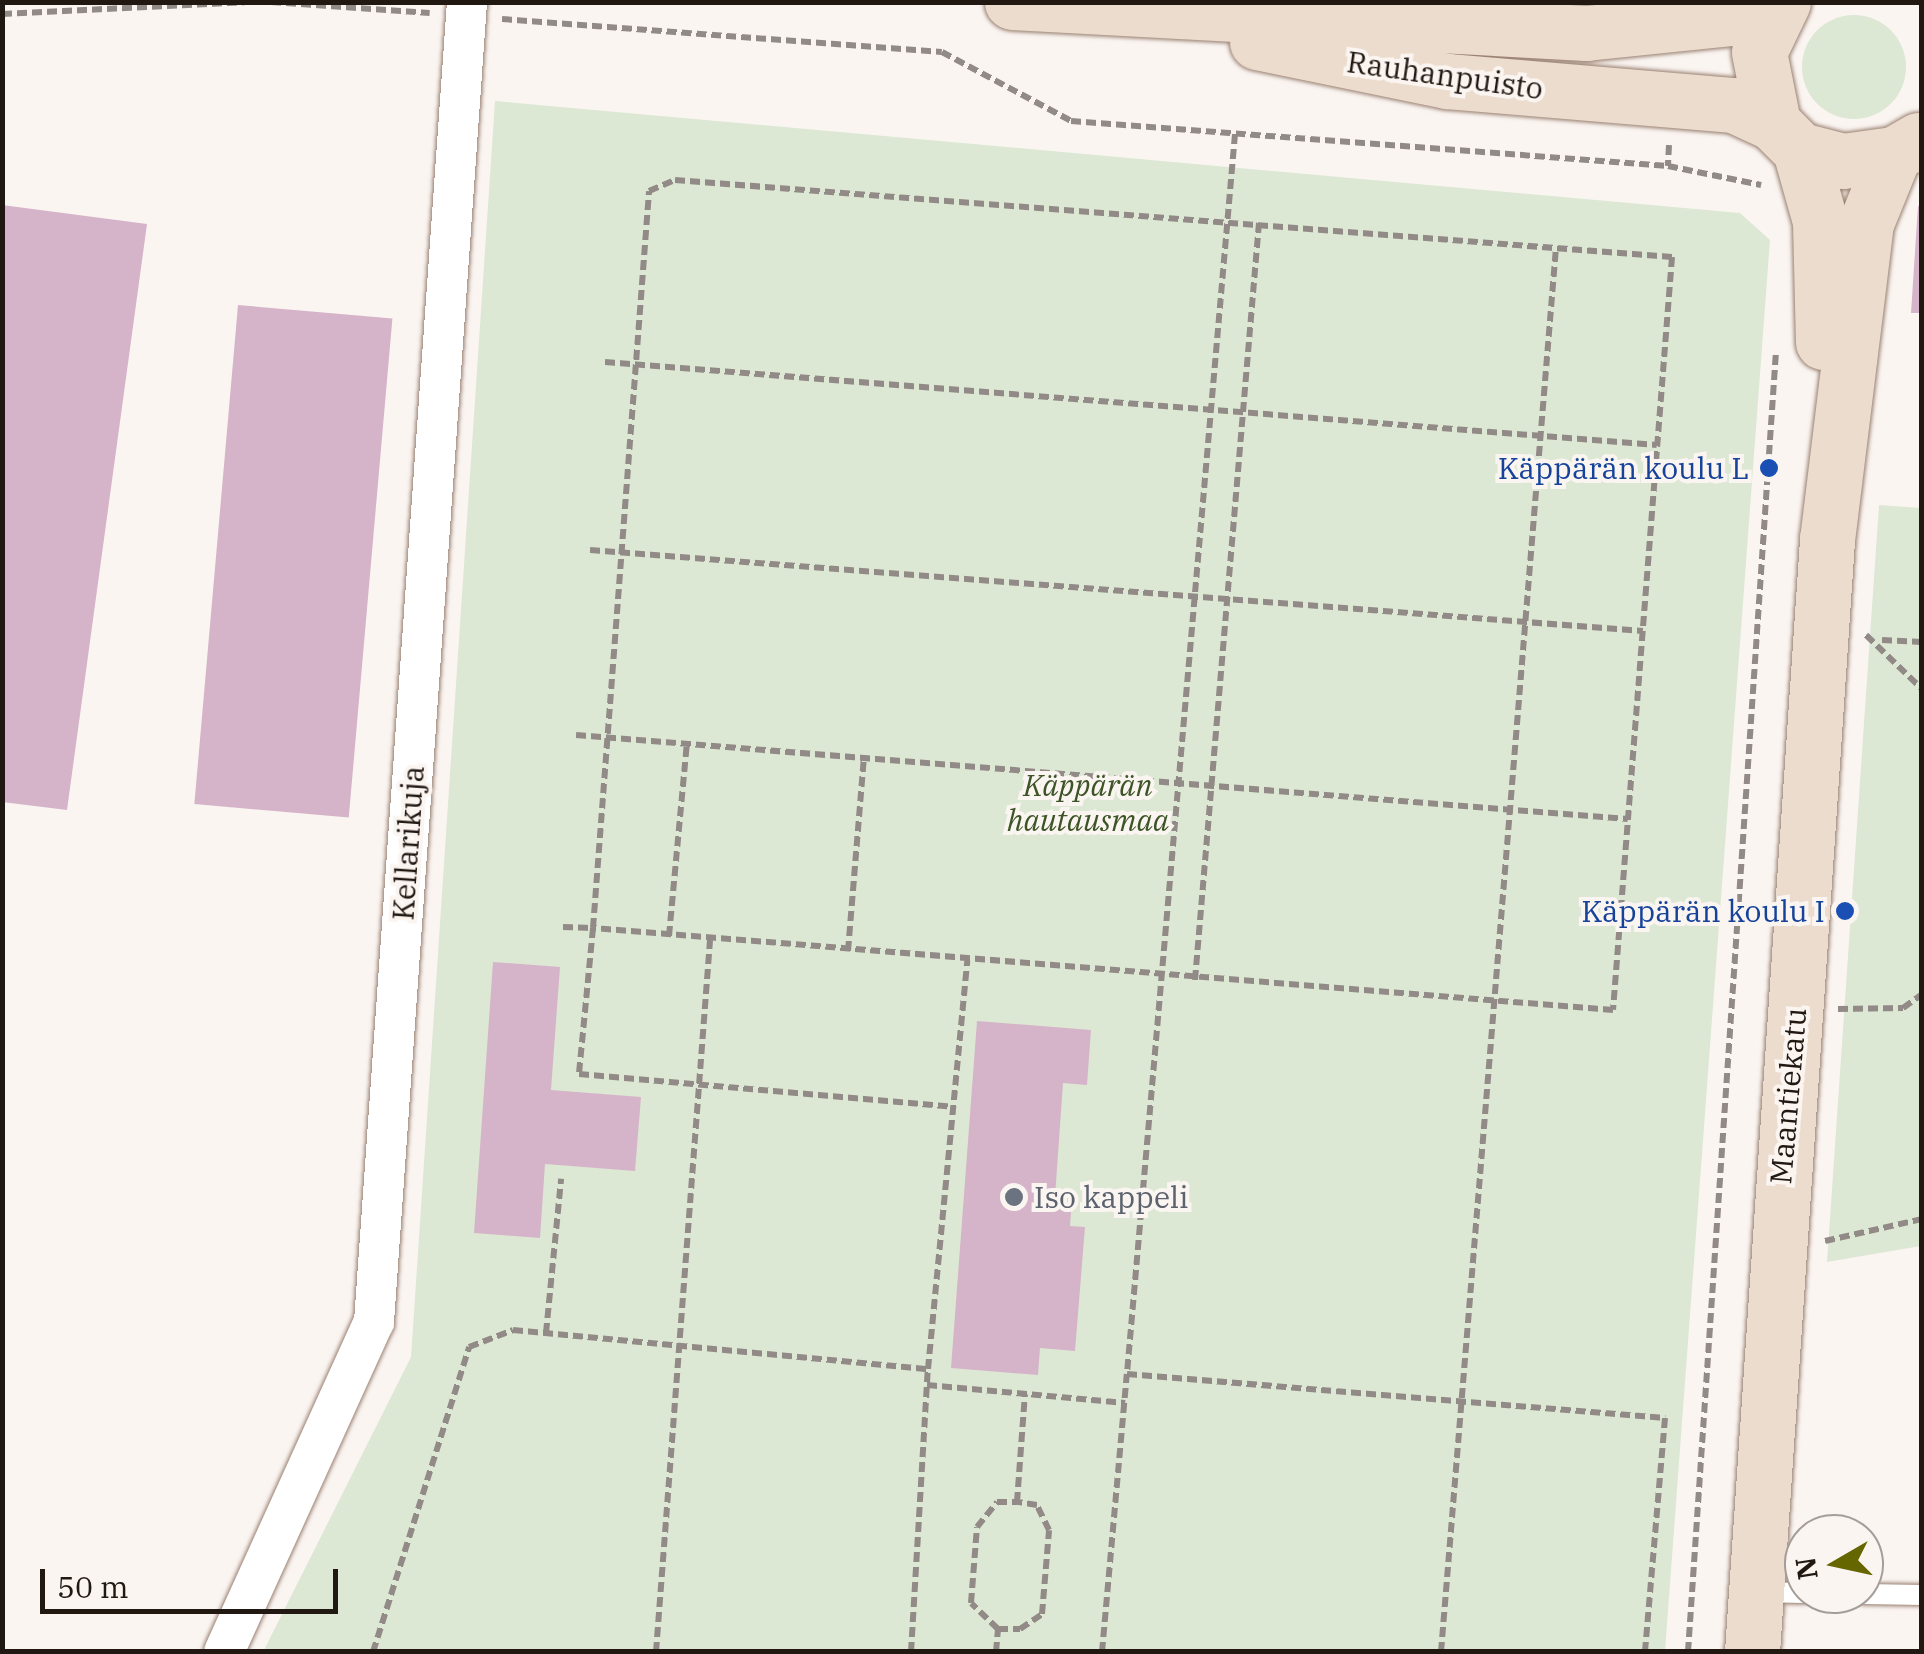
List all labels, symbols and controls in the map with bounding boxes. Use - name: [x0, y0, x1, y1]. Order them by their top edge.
- street label: Rauhanpuisto: [1345, 43, 1545, 107]
- place label: Käppärän koulu L: [1498, 450, 1749, 486]
- marker: Käppärän koulu L: [1758, 457, 1780, 479]
- street label: Kellarikuja: [385, 764, 431, 922]
- park label: Käppärän hautausmaa: [1007, 767, 1169, 838]
- place label: Käppärän koulu I: [1581, 893, 1825, 929]
- marker: Käppärän koulu I: [1834, 900, 1856, 922]
- street label: Maantiekatu: [1762, 1006, 1814, 1186]
- place label: Iso kappeli: [1034, 1179, 1188, 1215]
- marker: Iso kappeli: [1003, 1186, 1025, 1208]
- north arrow: [1784, 1514, 1884, 1614]
- scale bar: [45, 1549, 342, 1611]
- text: N: [1786, 1555, 1826, 1582]
- text: 50 m: [57, 1567, 129, 1606]

